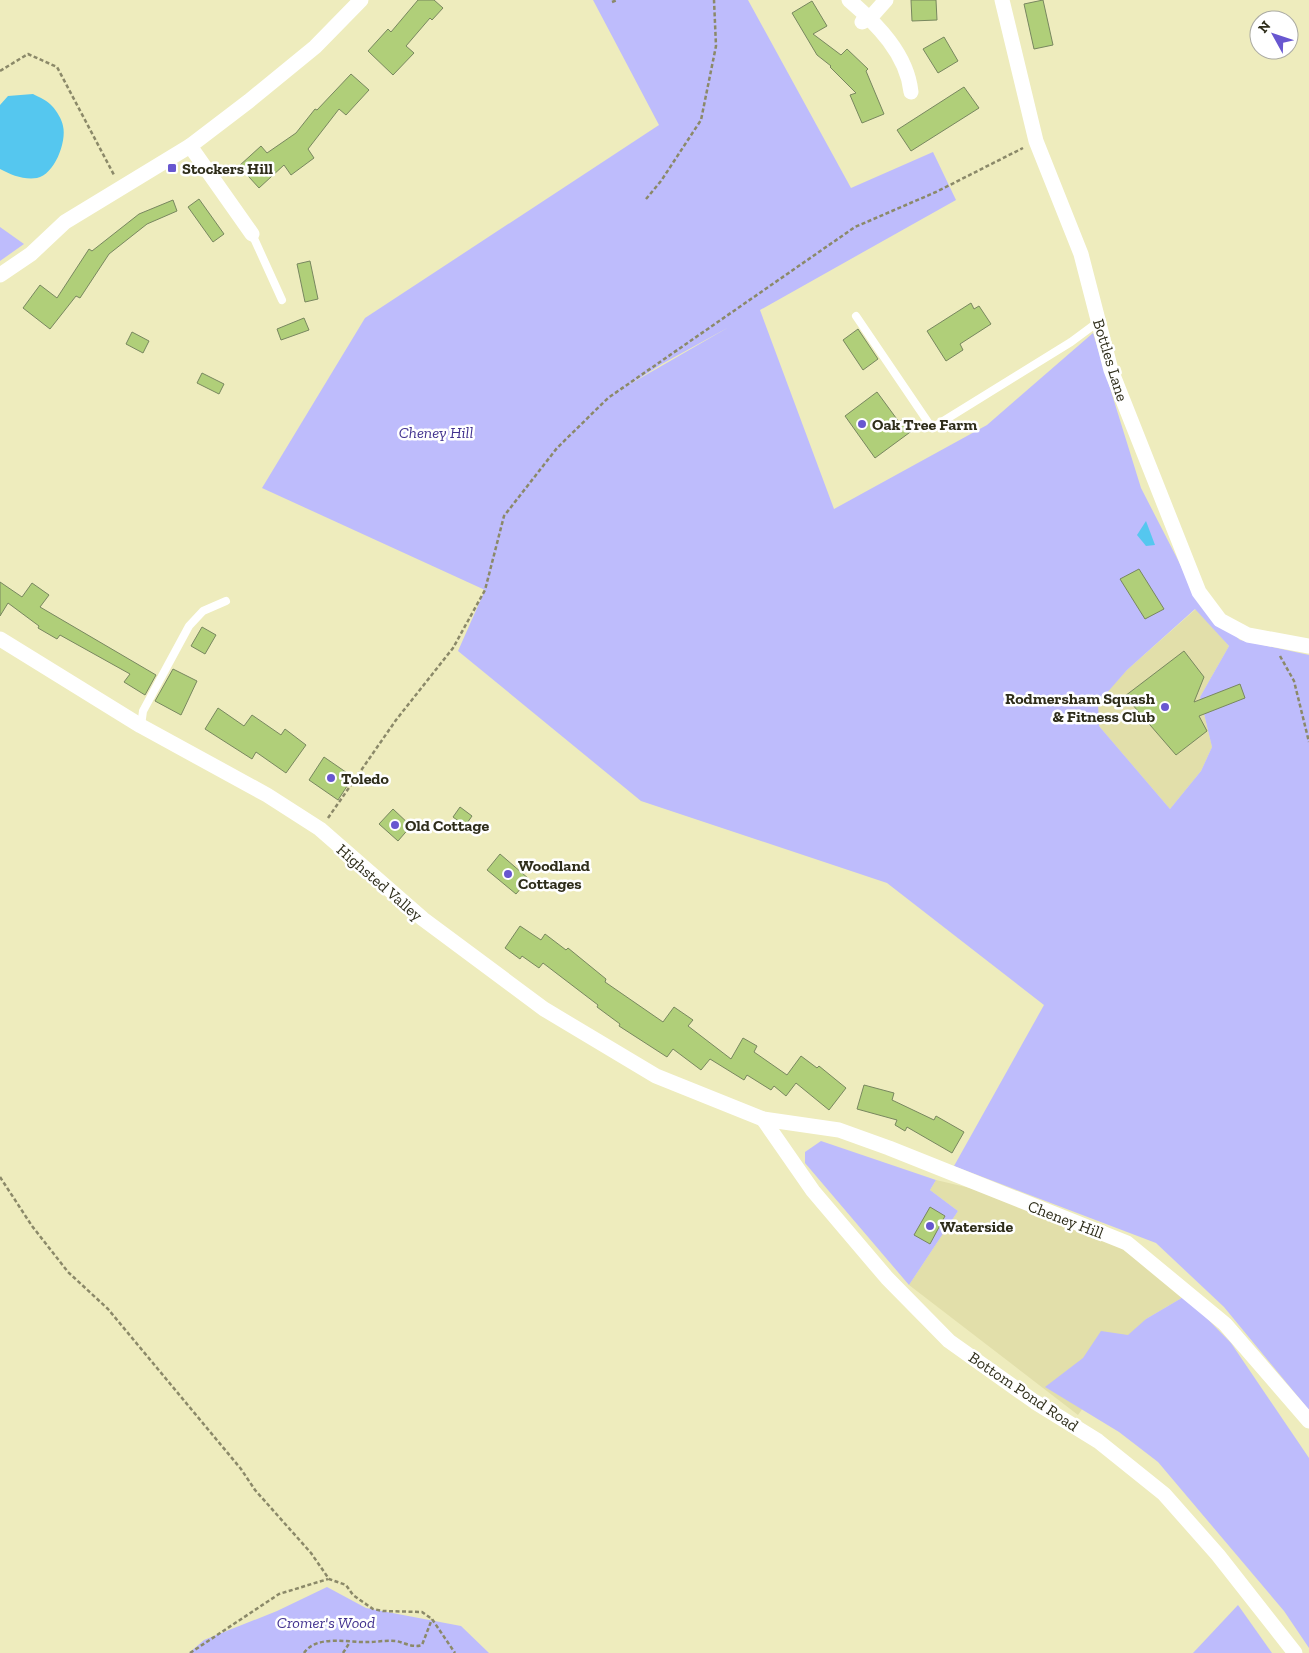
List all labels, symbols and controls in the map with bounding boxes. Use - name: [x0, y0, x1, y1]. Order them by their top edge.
- north arrow: [1249, 10, 1299, 60]
- text: N: [1254, 17, 1275, 37]
- place label: Stockers Hill: [182, 159, 273, 178]
- marker: Stockers Hill: [166, 162, 178, 174]
- street label: Bottles Lane: [1089, 317, 1132, 404]
- place label: Oak Tree Farm: [872, 415, 977, 434]
- marker: Oak Tree Farm: [856, 418, 868, 430]
- park label: Cheney Hill: [399, 423, 473, 442]
- place label: Rodmersham Squash & Fitness Club: [1005, 689, 1156, 726]
- marker: Rodmersham Squash & Fitness Club: [1159, 701, 1171, 713]
- place label: Toledo: [341, 769, 389, 788]
- marker: Toledo: [325, 772, 337, 784]
- place label: Old Cottage: [405, 816, 489, 835]
- marker: Old Cottage: [389, 819, 401, 831]
- street label: Highsted Valley: [333, 840, 427, 925]
- place label: Woodland Cottages: [518, 856, 590, 893]
- marker: Woodland Cottages: [502, 868, 514, 880]
- street label: Cheney Hill: [1025, 1196, 1106, 1243]
- place label: Waterside: [940, 1217, 1013, 1236]
- marker: Waterside: [924, 1220, 936, 1232]
- street label: Bottom Pond Road: [965, 1348, 1082, 1435]
- park label: Cromer's Wood: [277, 1613, 375, 1632]

